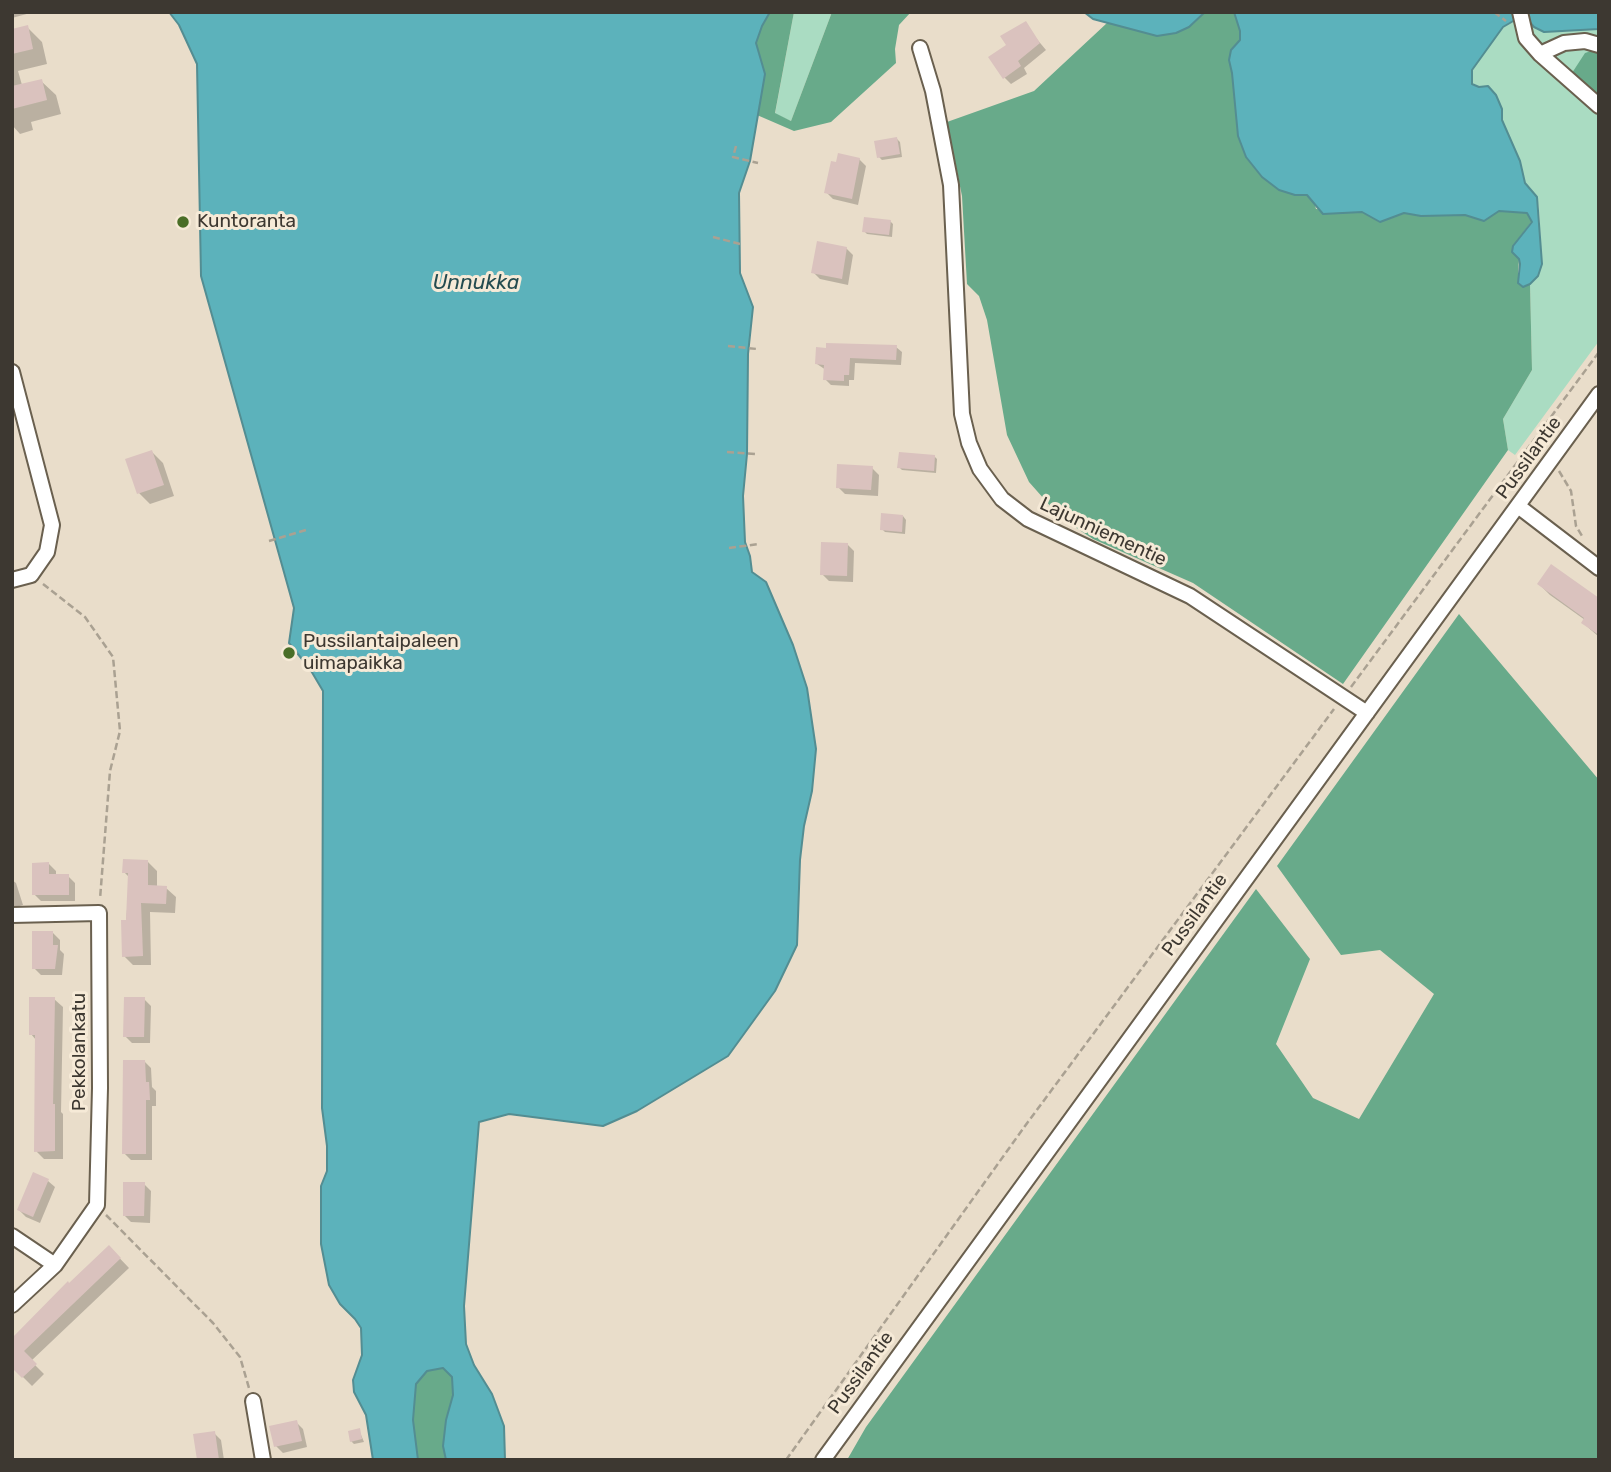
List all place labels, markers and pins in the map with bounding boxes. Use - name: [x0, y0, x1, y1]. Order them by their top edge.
- place label: Kuntoranta: [197, 211, 296, 233]
- marker: Kuntoranta: [175, 214, 191, 230]
- place label: Pussilantaipaleen uimapaikka: [303, 631, 459, 675]
- marker: Pussilantaipaleen uimapaikka: [281, 645, 297, 661]

